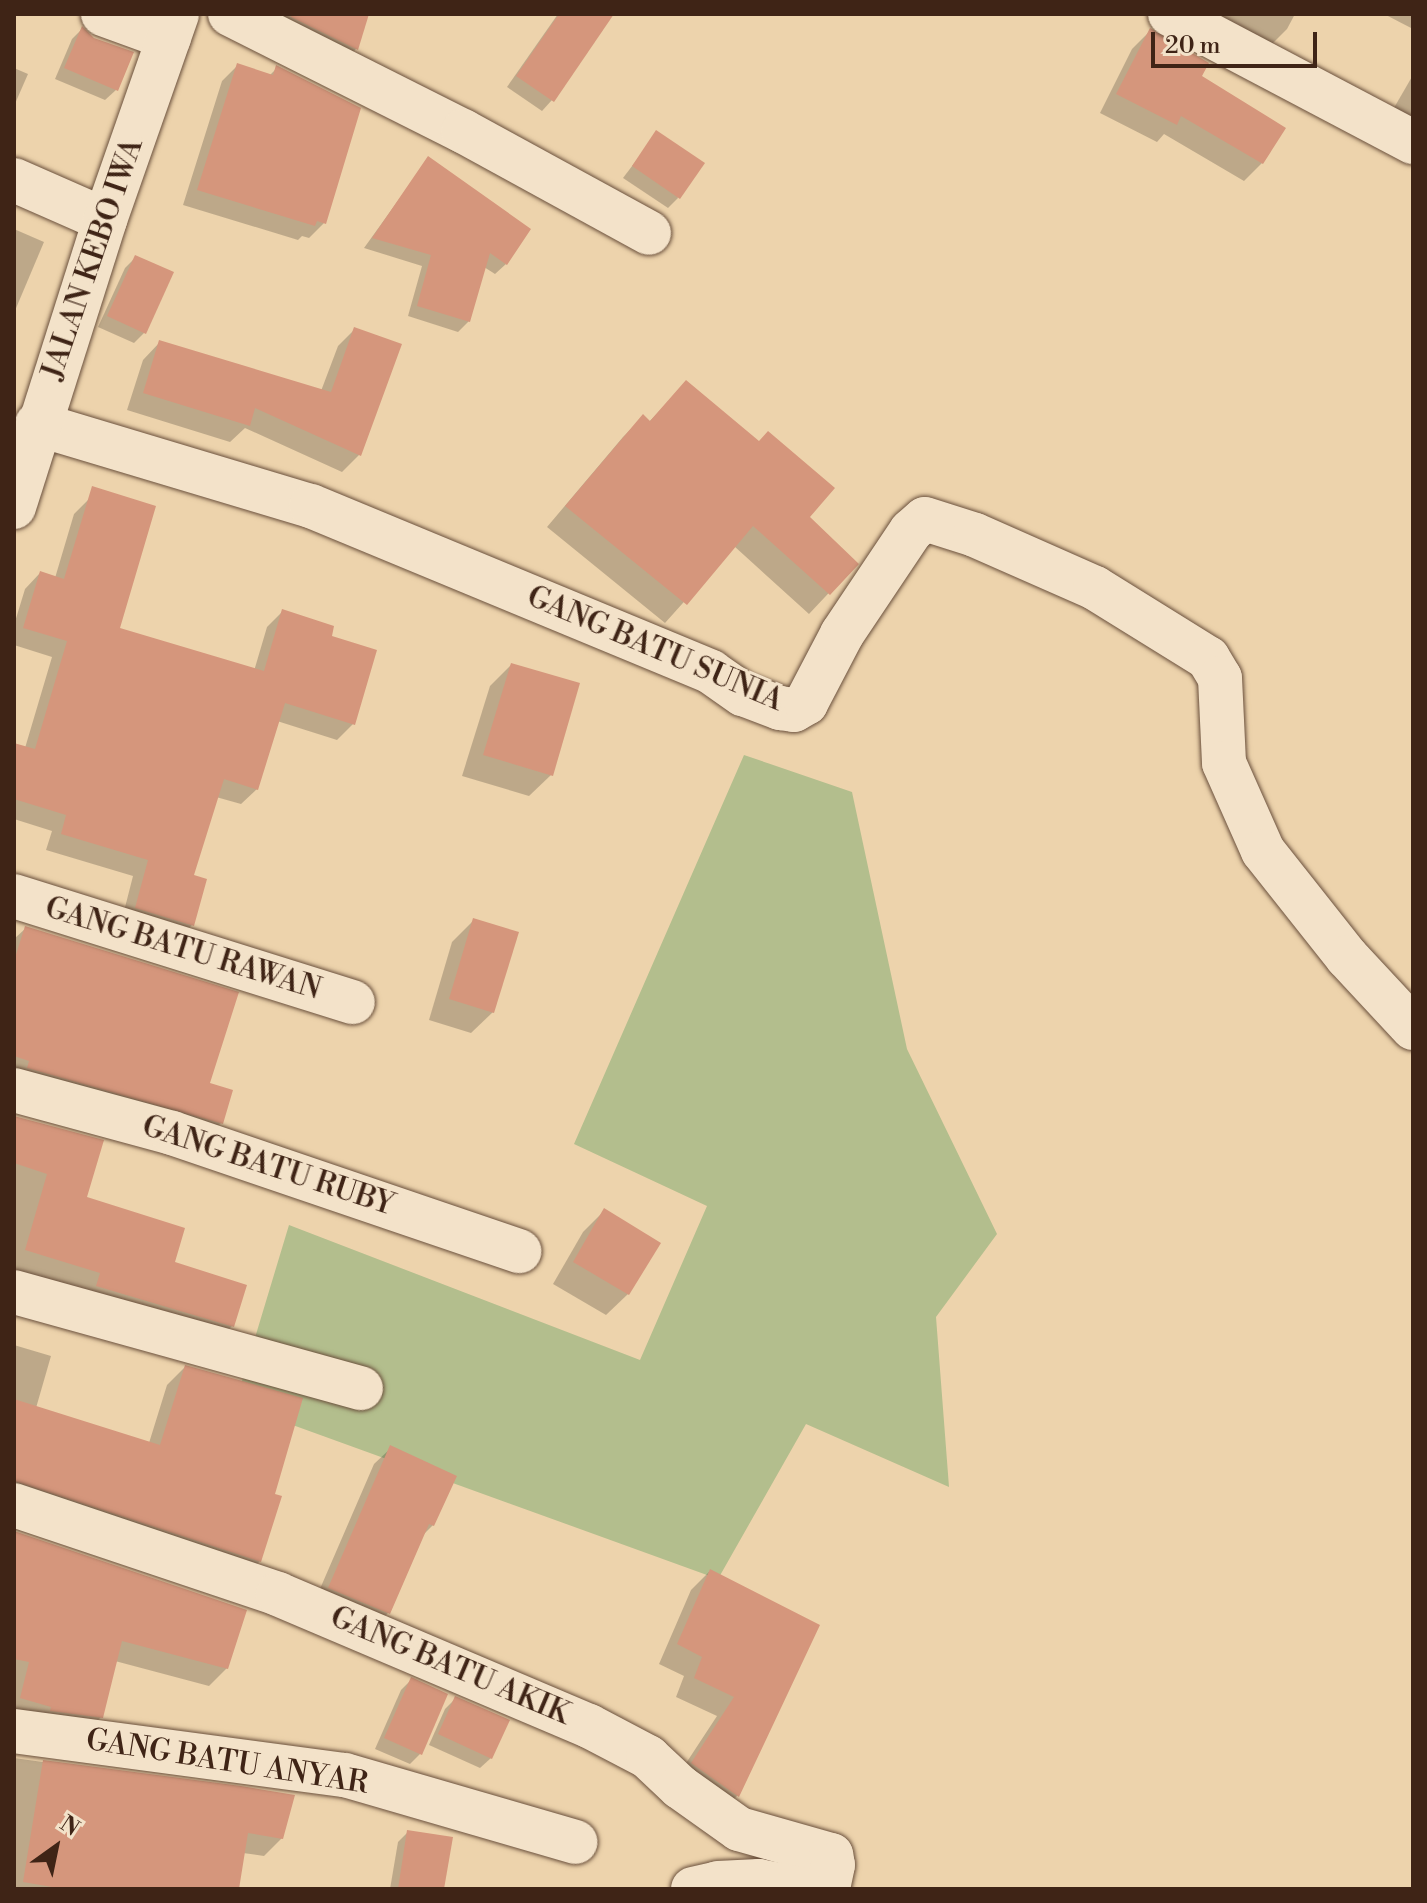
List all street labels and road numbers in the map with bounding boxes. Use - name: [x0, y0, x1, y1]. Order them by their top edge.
- street label: JALAN KEBO IWA: [35, 134, 151, 384]
- street label: GANG BATU SUNIA: [522, 579, 788, 719]
- street label: GANG BATU RAWAN: [41, 890, 325, 1008]
- street label: GANG BATU RUBY: [138, 1108, 398, 1224]
- street label: GANG BATU AKIK: [325, 1599, 575, 1733]
- street label: GANG BATU ANYAR: [84, 1722, 370, 1802]

